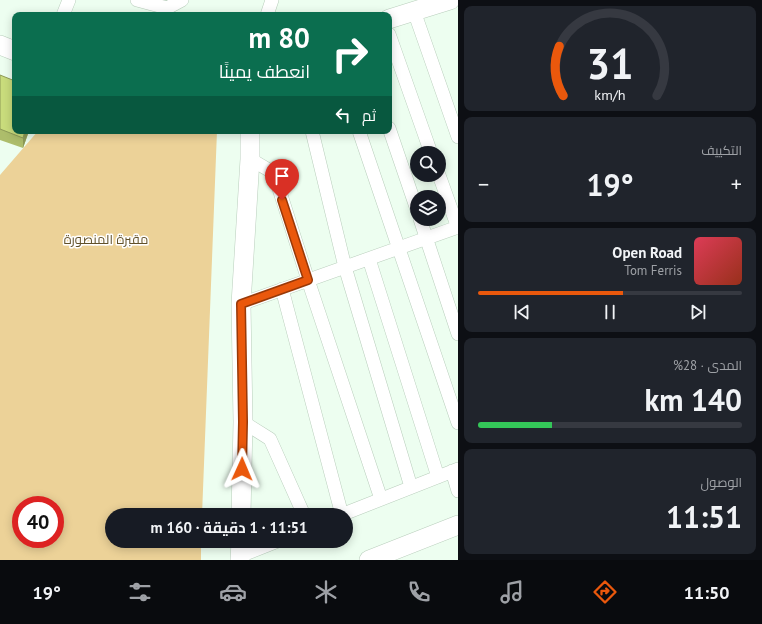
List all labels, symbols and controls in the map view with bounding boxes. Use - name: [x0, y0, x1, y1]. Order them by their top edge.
- text: 80 m: [249, 19, 310, 56]
- icon: right: [324, 28, 376, 80]
- text: 31: [586, 37, 634, 90]
- text: انعطف يمينًا: [219, 60, 310, 83]
- text: km/h: [594, 85, 626, 104]
- icon: left: [332, 104, 354, 126]
- text: ثم: [362, 106, 376, 125]
- text: التكييف: [701, 142, 742, 159]
- map controls: [410, 146, 446, 226]
- button: search: [410, 146, 446, 182]
- pin: [265, 159, 299, 200]
- icon: arrive: [271, 165, 293, 187]
- text: 19°: [586, 165, 634, 204]
- text: −: [478, 170, 489, 198]
- text: +: [731, 170, 742, 198]
- button: layers: [410, 190, 446, 226]
- park label: مقبرة المنصورة: [64, 231, 148, 248]
- text: Open Road: [612, 243, 682, 262]
- text: Tom Ferris: [624, 262, 682, 279]
- icon: previous: [511, 301, 533, 323]
- icon: pause: [599, 301, 621, 323]
- icon: next: [687, 301, 709, 323]
- text: المدى · 28%: [673, 357, 742, 374]
- text: 140 km: [644, 380, 742, 419]
- position arrow: [221, 448, 263, 490]
- text: الوصول: [701, 474, 742, 491]
- speed limit sign: 40: [12, 496, 64, 548]
- text: 11:51: [666, 497, 742, 536]
- text: 11:51 · 1 دقيقة · 160 m: [151, 518, 307, 537]
- icon: filters: [126, 578, 154, 606]
- icon: car: [219, 578, 247, 606]
- icon: climate: [312, 578, 340, 606]
- icon: phone: [405, 578, 433, 606]
- icon: music: [498, 578, 526, 606]
- icon: directions: [591, 578, 619, 606]
- text: 19°: [33, 581, 61, 604]
- text: 11:50: [684, 581, 730, 604]

